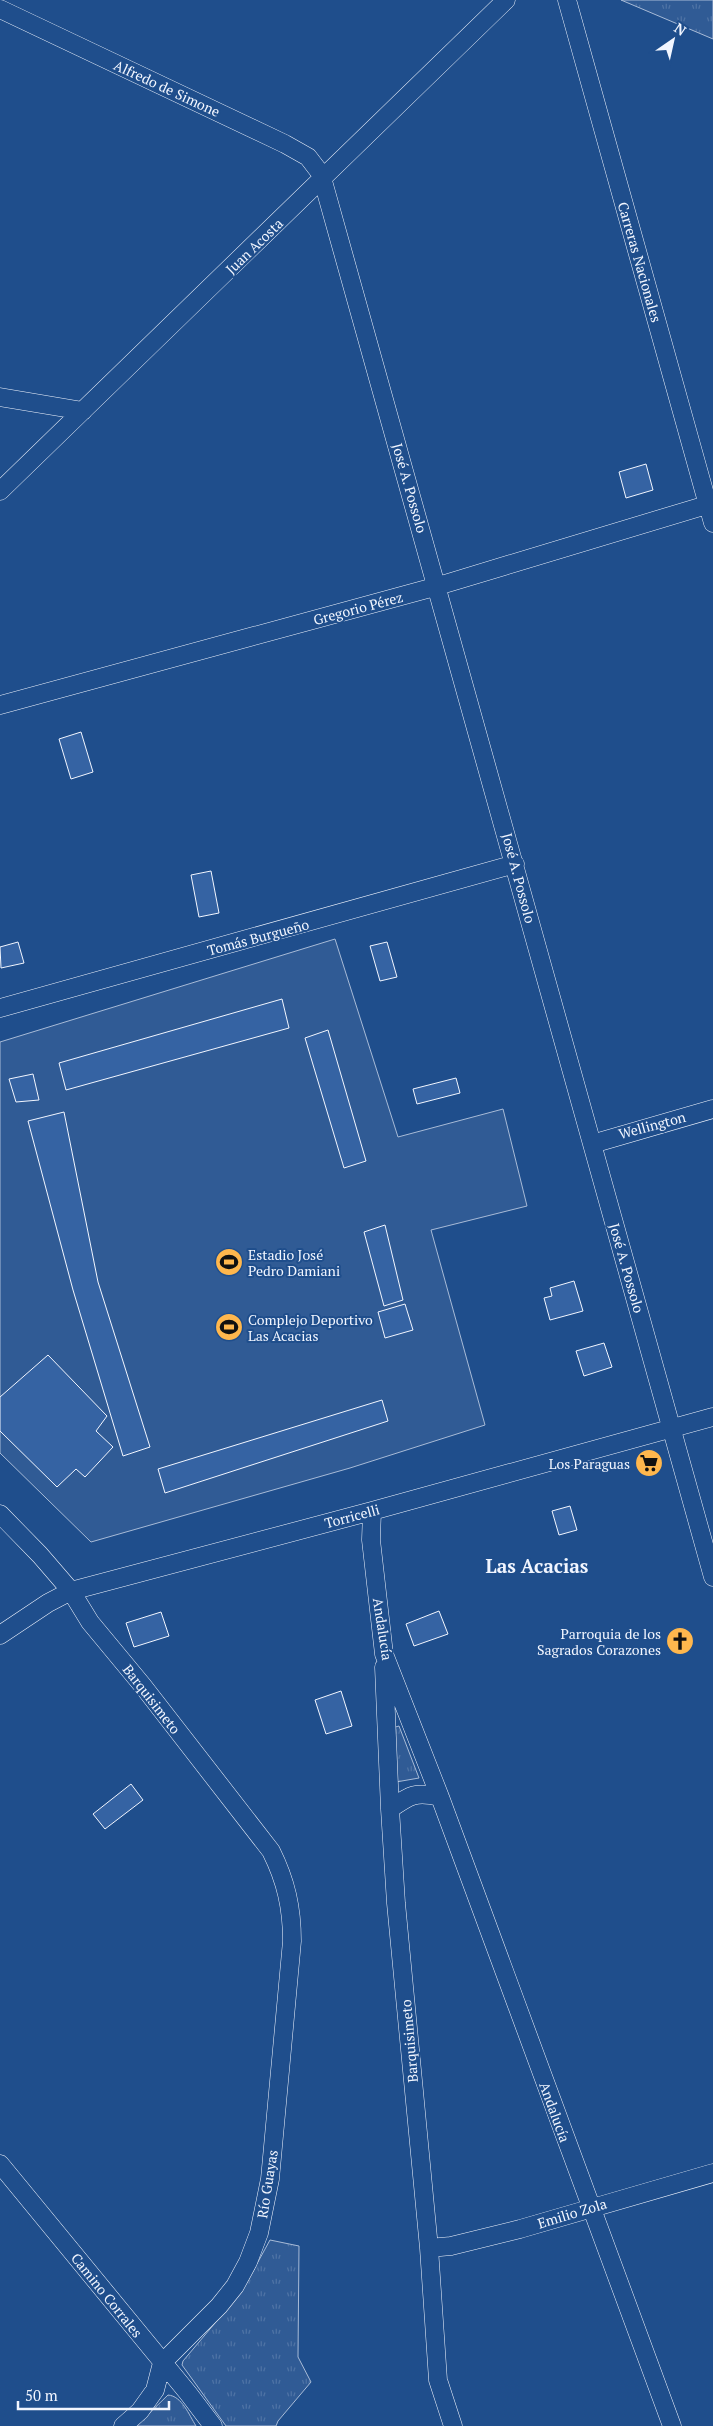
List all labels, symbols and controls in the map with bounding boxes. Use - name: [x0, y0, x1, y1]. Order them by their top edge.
- north arrow: [648, 15, 698, 65]
- text: N: [671, 18, 691, 40]
- street label: Alfredo de Simone: [111, 55, 223, 121]
- street label: Carreras Nacionales: [614, 200, 666, 324]
- street label: Juan Acosta: [221, 214, 287, 278]
- street label: José A. Possolo: [388, 441, 432, 535]
- street label: Gregorio Pérez: [311, 587, 405, 629]
- street label: José A. Possolo: [498, 831, 540, 925]
- street label: Tomás Burgueño: [205, 914, 311, 960]
- street label: Wellington: [616, 1107, 688, 1143]
- street label: José A. Possolo: [605, 1221, 649, 1315]
- place label: Estadio José Pedro Damiani: [248, 1245, 340, 1280]
- sports icon: Estadio José Pedro Damiani: [214, 1247, 244, 1277]
- place label: Complejo Deportivo Las Acacias: [248, 1310, 373, 1345]
- sports icon: Complejo Deportivo Las Acacias: [214, 1312, 244, 1342]
- supermarket icon: Los Paraguas: [634, 1448, 664, 1478]
- place label: Los Paraguas: [549, 1454, 630, 1473]
- street label: Torricelli: [322, 1500, 382, 1532]
- district label: Las Acacias: [486, 1553, 589, 1578]
- street label: Andalucía: [369, 1597, 397, 1661]
- place label: Parroquia de los Sagrados Corazones: [537, 1624, 661, 1659]
- church icon: Parroquia de los Sagrados Corazones: [665, 1626, 695, 1656]
- street label: Barquisimeto: [119, 1660, 185, 1738]
- street label: Barquisimeto: [396, 1998, 422, 2083]
- street label: Andalucía: [535, 2079, 575, 2145]
- street label: Río Guayas: [252, 2148, 282, 2220]
- street label: Emilio Zola: [535, 2193, 609, 2233]
- street label: Camino Corrales: [67, 2249, 147, 2341]
- scale bar: [18, 2378, 169, 2410]
- text: 50 m: [25, 2385, 58, 2405]

